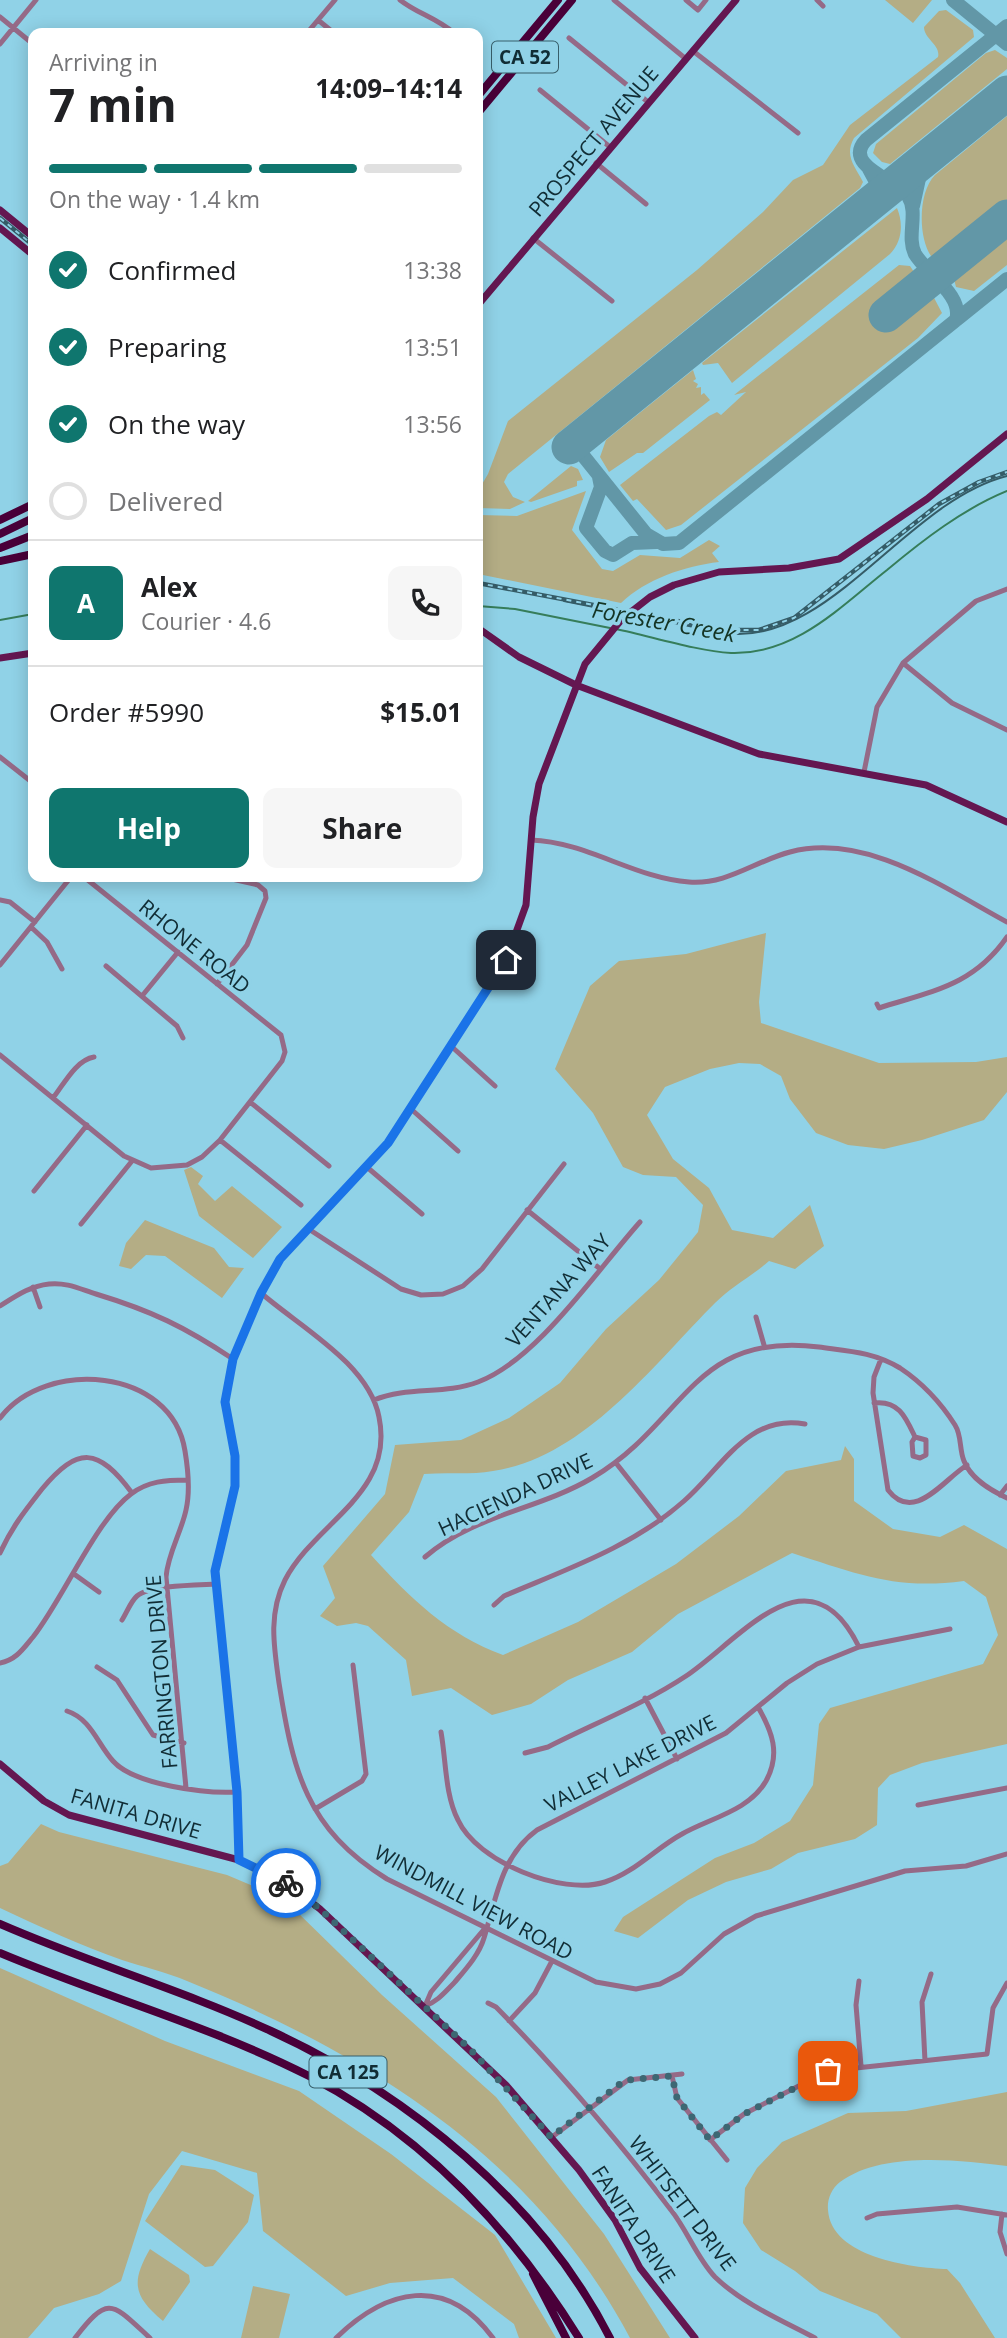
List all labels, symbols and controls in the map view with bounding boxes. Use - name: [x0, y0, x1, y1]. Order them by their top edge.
- road number: CA 52: [492, 41, 558, 72]
- text: Arriving in: [49, 46, 158, 78]
- street label: PROSPECT AVENUE: [522, 60, 664, 222]
- text: 14:09–14:14: [315, 70, 462, 106]
- text: 7 min: [49, 73, 177, 135]
- text: On the way · 1.4 km: [49, 183, 260, 215]
- icon: check: [49, 251, 87, 289]
- text: Confirmed: [108, 252, 236, 288]
- text: 13:38: [403, 254, 462, 286]
- icon: check: [49, 328, 87, 366]
- text: Preparing: [108, 329, 226, 365]
- text: 13:51: [403, 331, 462, 363]
- icon: check: [49, 405, 87, 443]
- text: On the way: [108, 406, 245, 442]
- text: 13:56: [403, 408, 462, 440]
- text: Delivered: [108, 483, 223, 519]
- button: phone: [388, 566, 462, 640]
- text: Alex: [141, 569, 197, 605]
- text: A: [77, 585, 95, 621]
- water label: Forester Creek: [590, 593, 739, 649]
- text: Courier · 4.6: [141, 605, 271, 637]
- text: Order #5990: [49, 694, 204, 730]
- text: $15.01: [380, 694, 462, 730]
- button: Help: [49, 788, 249, 868]
- button: Share: [263, 788, 462, 868]
- street label: RHONE ROAD: [134, 892, 256, 1000]
- pin: [476, 930, 536, 990]
- icon: home: [487, 941, 525, 979]
- street label: VENTANA WAY: [499, 1227, 617, 1353]
- street label: HACIENDA DRIVE: [433, 1446, 597, 1542]
- street label: FARRINGTON DRIVE: [139, 1574, 183, 1770]
- street label: VALLEY LAKE DRIVE: [539, 1708, 721, 1818]
- street label: FANITA DRIVE: [68, 1781, 204, 1845]
- street label: WINDMILL VIEW ROAD: [370, 1838, 578, 1966]
- courier: [251, 1848, 321, 1918]
- icon: bike: [267, 1864, 305, 1902]
- pin: [798, 2041, 858, 2101]
- icon: bag: [809, 2052, 847, 2090]
- road number: CA 125: [310, 2056, 386, 2088]
- street label: WHITSETT DRIVE: [623, 2130, 743, 2276]
- street label: FANITA DRIVE: [586, 2160, 682, 2288]

